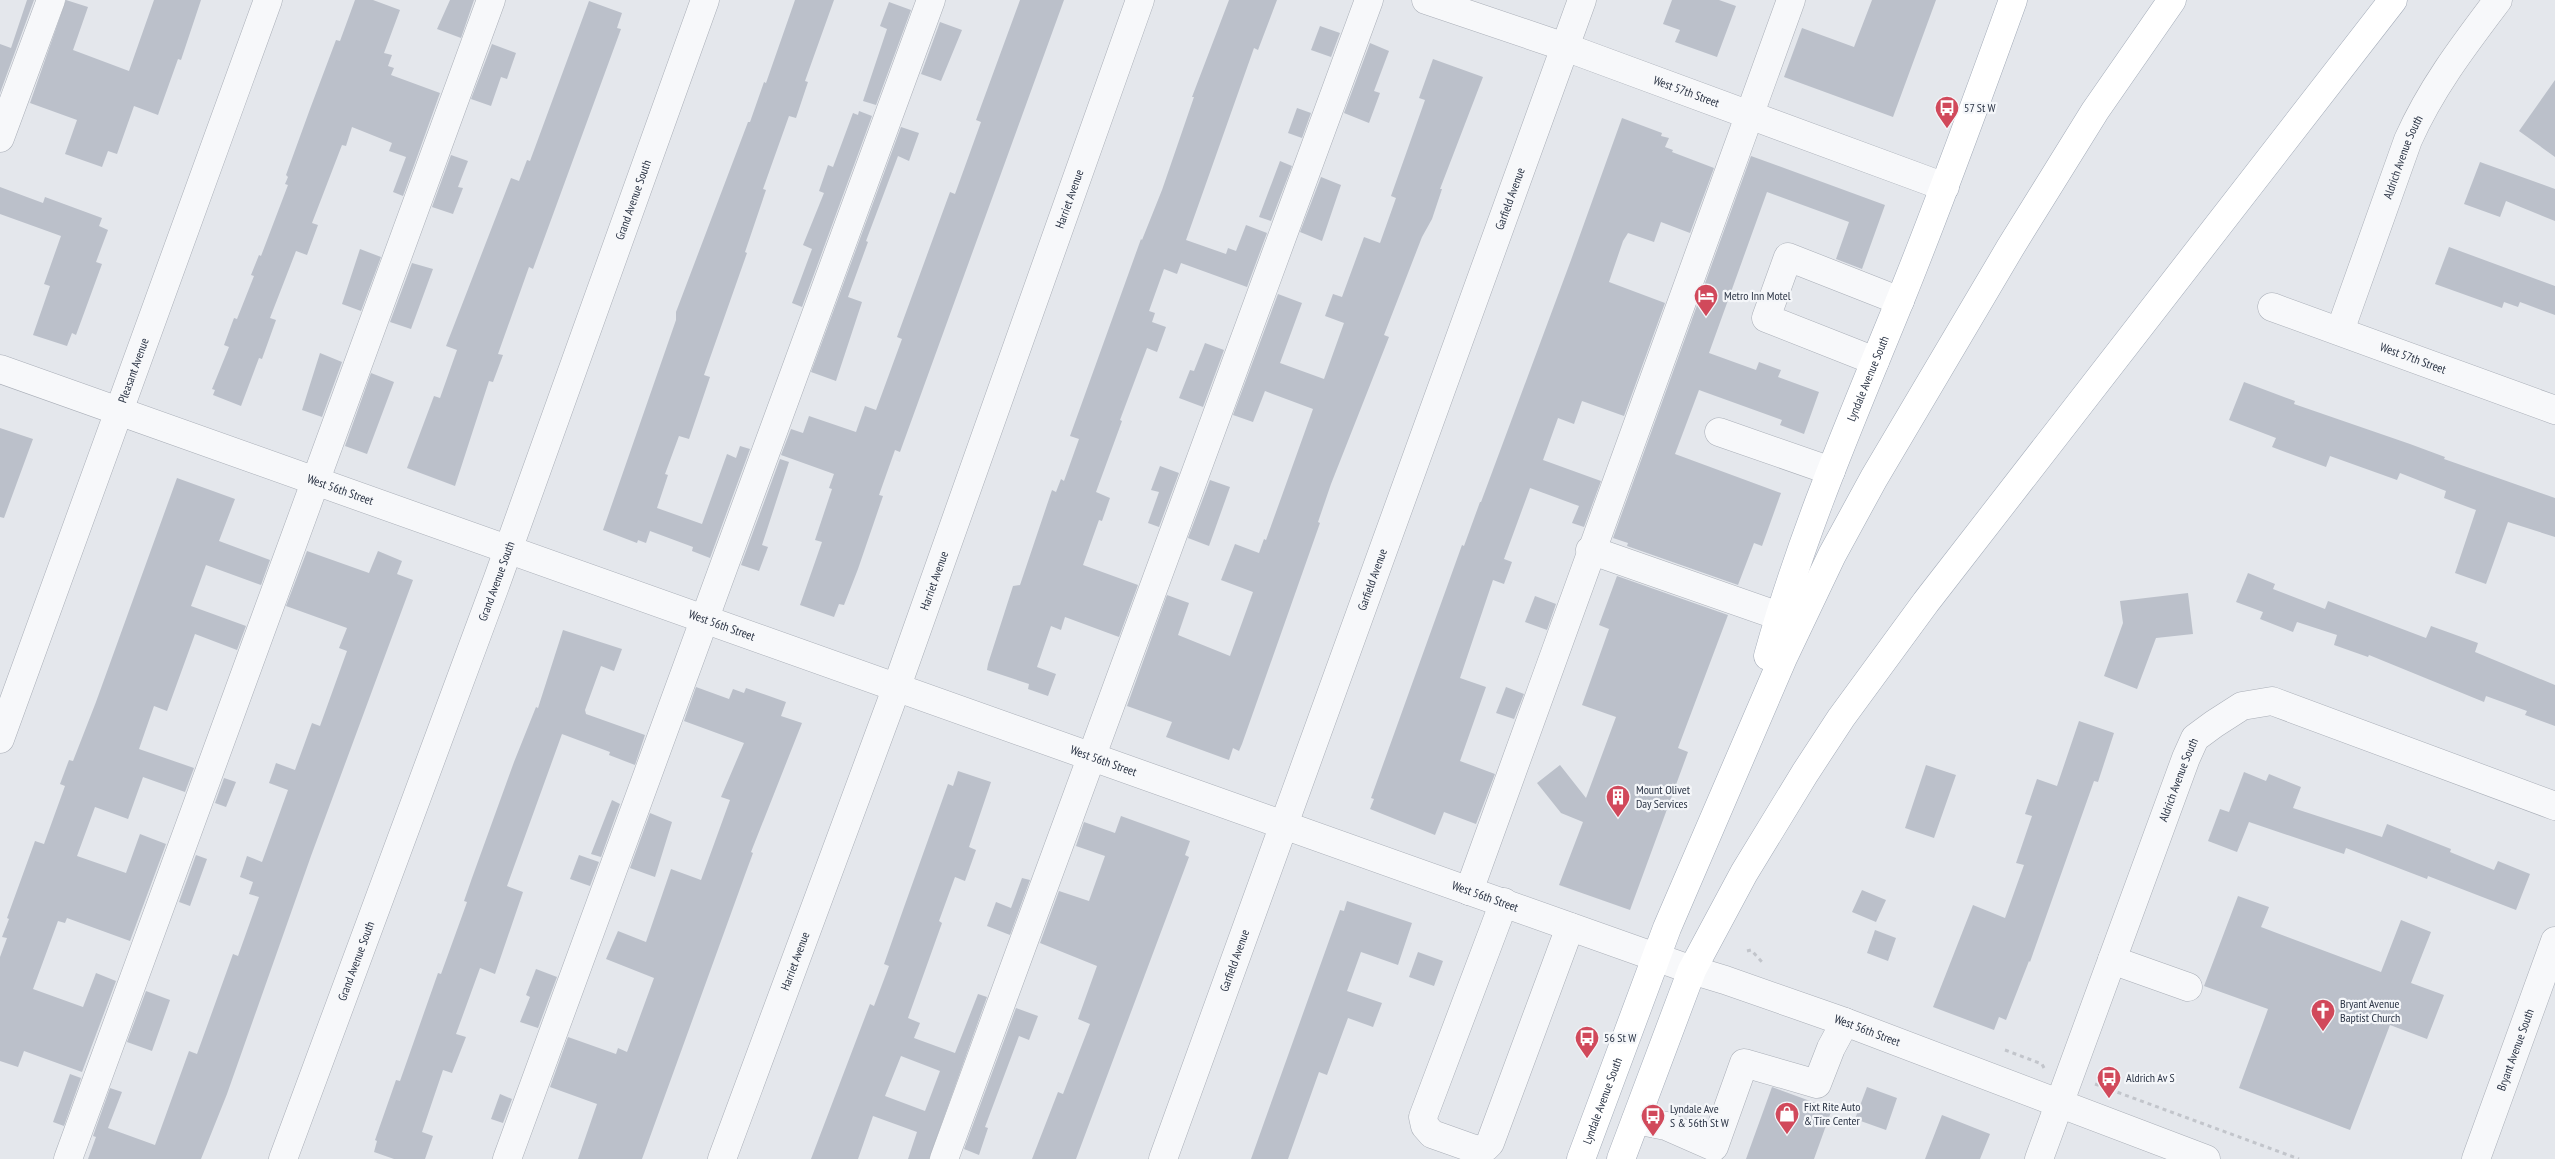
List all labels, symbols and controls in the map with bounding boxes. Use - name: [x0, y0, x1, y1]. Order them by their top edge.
- street label: West 57th Street: [1651, 72, 1722, 110]
- bus stop icon: 57 St W: [1934, 95, 1960, 129]
- place label: 57 St W: [1964, 100, 1996, 115]
- street label: Aldrich Avenue South: [2380, 112, 2426, 201]
- street label: Grand Avenue South: [612, 158, 654, 242]
- street label: Garfield Avenue: [1492, 166, 1528, 232]
- street label: Harriet Avenue: [1052, 167, 1086, 230]
- hotel icon: Metro Inn Motel: [1693, 283, 1719, 317]
- place label: Metro Inn Motel: [1724, 288, 1791, 303]
- street label: Lyndale Avenue South: [1843, 334, 1892, 423]
- street label: Pleasant Avenue: [115, 336, 152, 405]
- street label: West 57th Street: [2378, 339, 2449, 377]
- street label: West 56th Street: [305, 471, 376, 508]
- street label: Grand Avenue South: [475, 539, 518, 623]
- street label: Garfield Avenue: [1354, 546, 1390, 613]
- street label: Harriet Avenue: [917, 549, 951, 612]
- street label: West 56th Street: [687, 606, 758, 644]
- street label: Aldrich Avenue South: [2155, 735, 2201, 824]
- street label: West 56th Street: [1068, 742, 1139, 779]
- place label: Mount Olivet Day Services: [1636, 782, 1691, 811]
- building icon: Mount Olivet Day Services: [1605, 784, 1631, 818]
- street label: West 56th Street: [1450, 877, 1521, 915]
- street label: Grand Avenue South: [334, 919, 377, 1003]
- street label: Garfield Avenue: [1216, 927, 1252, 993]
- street label: Harriet Avenue: [777, 930, 812, 992]
- place label: Bryant Avenue Baptist Church: [2340, 996, 2400, 1025]
- church icon: Bryant Avenue Baptist Church: [2310, 998, 2336, 1032]
- street label: Bryant Avenue South: [2493, 1007, 2537, 1093]
- street label: West 56th Street: [1832, 1011, 1903, 1050]
- bus stop icon: 56 St W: [1574, 1025, 1600, 1059]
- place label: 56 St W: [1604, 1030, 1636, 1045]
- street label: Lyndale Avenue South: [1579, 1055, 1625, 1146]
- bus stop icon: Aldrich Av S: [2096, 1065, 2122, 1099]
- place label: Aldrich Av S: [2126, 1070, 2175, 1085]
- place label: Fixt Rite Auto & Tire Center: [1804, 1099, 1860, 1128]
- place label: Lyndale Ave S & 56th St W: [1670, 1101, 1729, 1130]
- shop icon: Fixt Rite Auto & Tire Center: [1774, 1101, 1800, 1135]
- bus stop icon: Lyndale Ave S & 56th St W: [1640, 1103, 1666, 1137]

